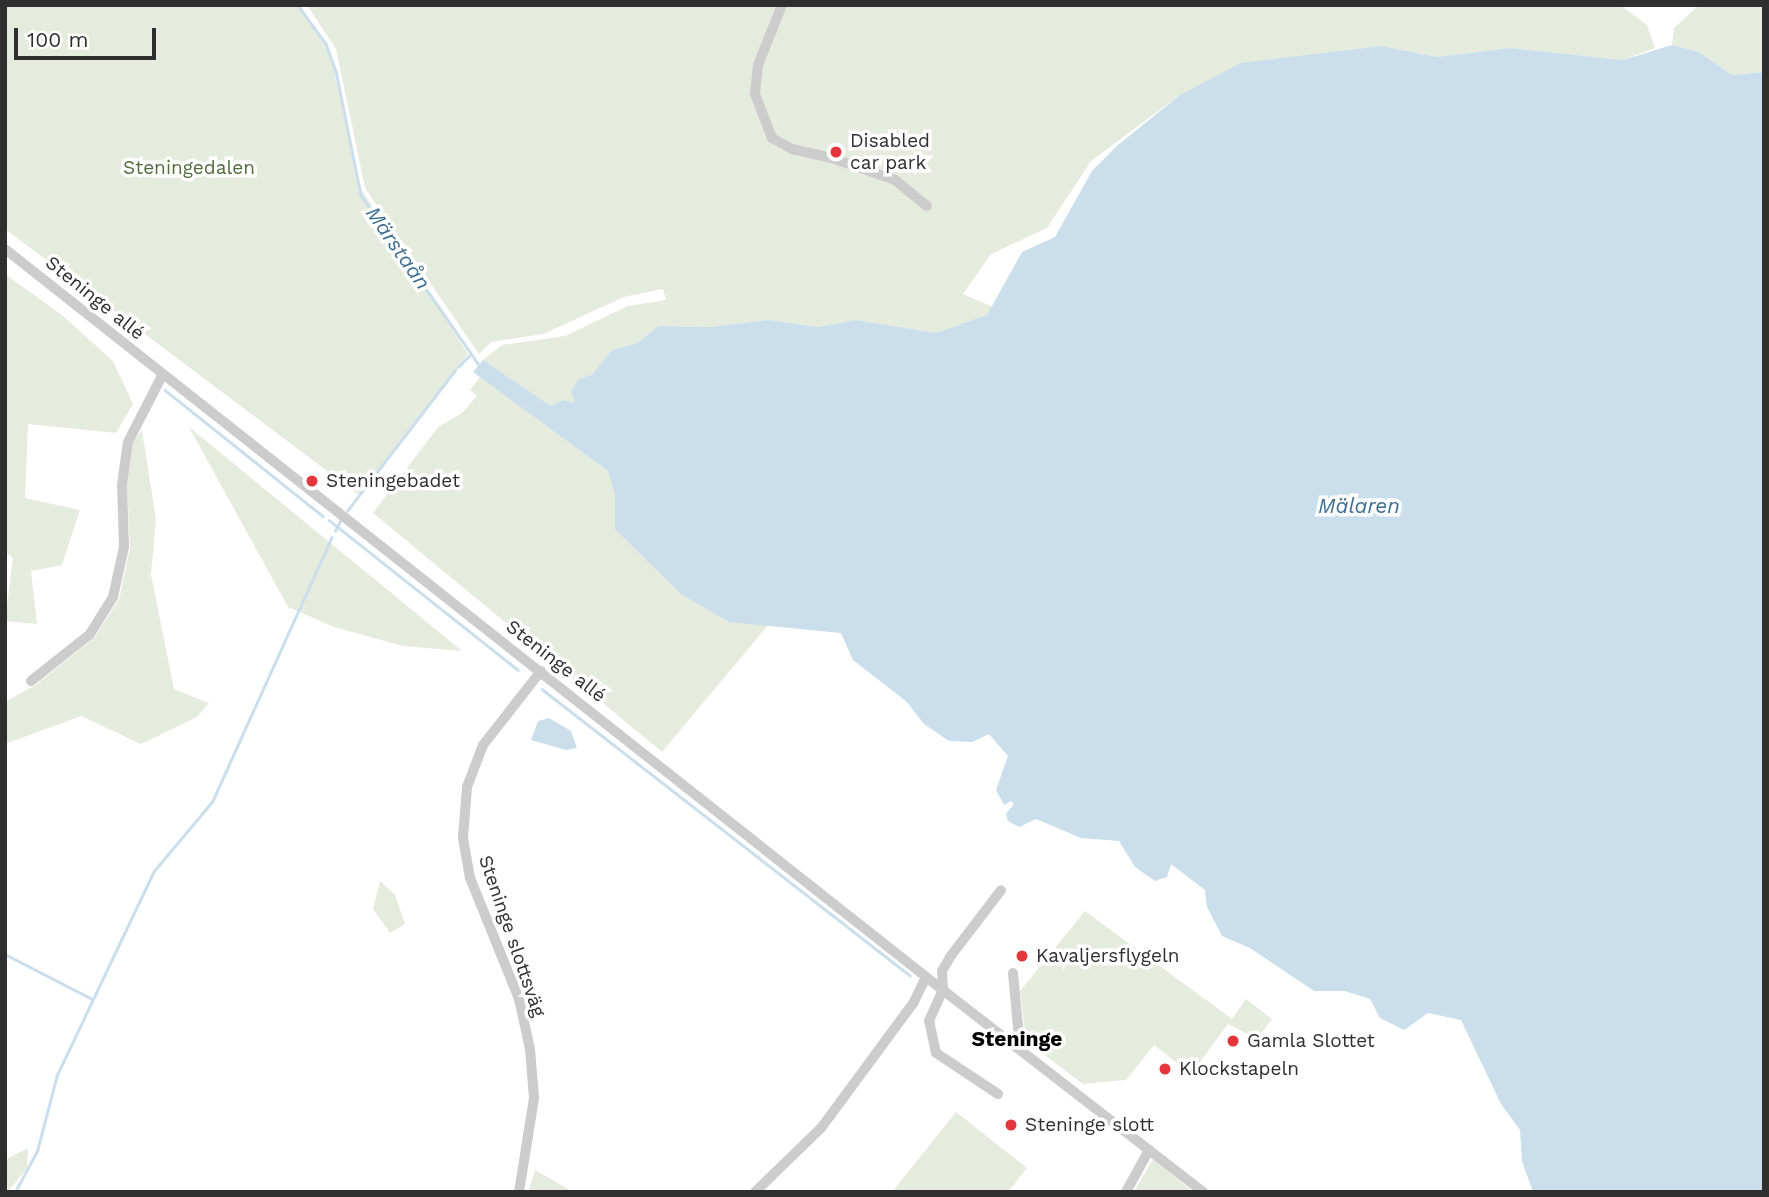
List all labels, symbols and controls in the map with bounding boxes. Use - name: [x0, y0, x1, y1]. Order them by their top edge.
- scale bar: [18, 14, 159, 58]
- text: 100 m: [27, 27, 89, 52]
- place label: Disabled car park: [850, 130, 930, 174]
- marker: Disabled car park: [828, 144, 844, 160]
- park label: Steningedalen: [123, 157, 255, 179]
- water label: Märstaån: [360, 202, 436, 294]
- street label: Steninge allé: [41, 251, 149, 345]
- place label: Steningebadet: [326, 470, 460, 492]
- marker: Steningebadet: [304, 473, 320, 489]
- water label: Mälaren: [1318, 493, 1400, 519]
- street label: Steninge allé: [501, 615, 611, 707]
- street label: Steninge slottsväg: [474, 852, 550, 1020]
- place label: Kavaljersflygeln: [1036, 945, 1179, 967]
- marker: Kavaljersflygeln: [1014, 948, 1030, 964]
- district label: Steninge: [972, 1026, 1062, 1052]
- place label: Gamla Slottet: [1247, 1030, 1375, 1052]
- marker: Gamla Slottet: [1225, 1033, 1241, 1049]
- place label: Klockstapeln: [1179, 1058, 1299, 1080]
- marker: Klockstapeln: [1157, 1061, 1173, 1077]
- place label: Steninge slott: [1025, 1114, 1154, 1136]
- marker: Steninge slott: [1003, 1117, 1019, 1133]

